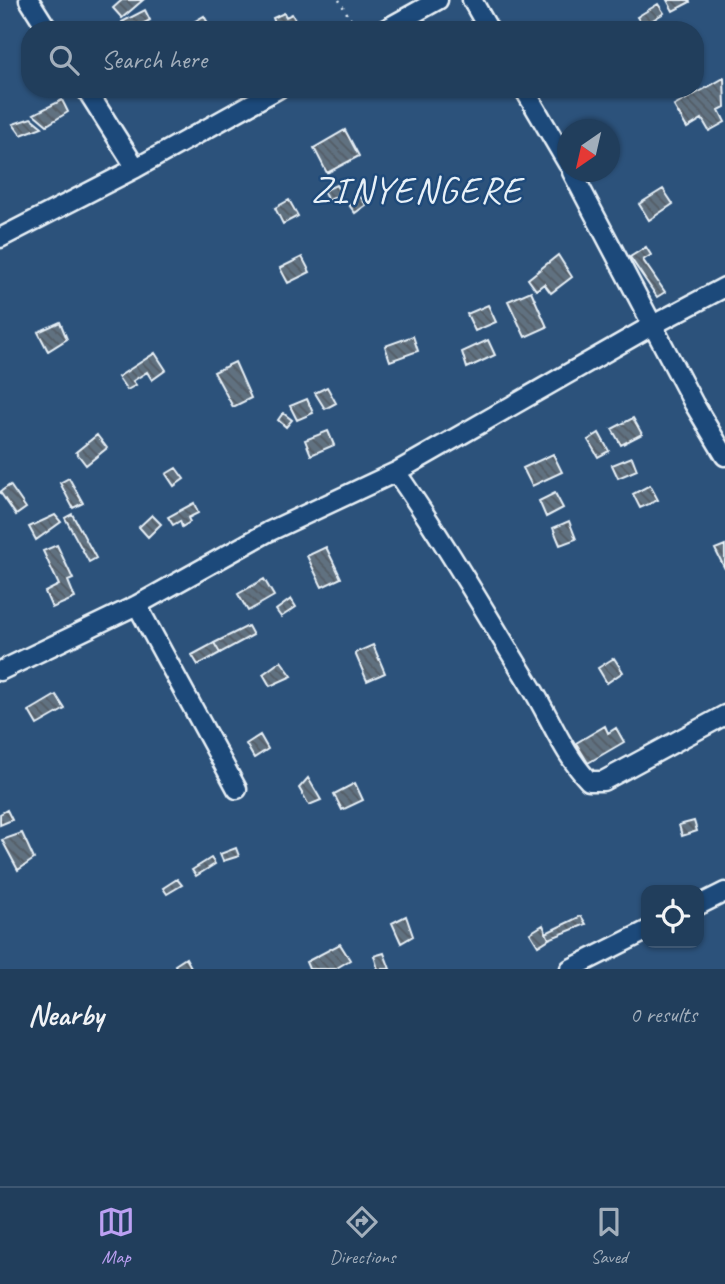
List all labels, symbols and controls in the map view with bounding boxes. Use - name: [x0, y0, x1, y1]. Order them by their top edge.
- search box: [21, 21, 704, 98]
- icon: search: [45, 41, 83, 79]
- text: Search here: [101, 43, 207, 76]
- north arrow: [557, 119, 620, 182]
- district label: ZINYENGERE: [311, 166, 525, 213]
- map controls: [641, 885, 704, 948]
- button: locate: [641, 885, 704, 948]
- text: Nearby: [28, 996, 104, 1034]
- text: 0 results: [630, 1000, 697, 1029]
- tab: Map: [97, 1203, 135, 1269]
- tab: Directions: [329, 1203, 396, 1269]
- tab: Saved: [590, 1203, 628, 1269]

